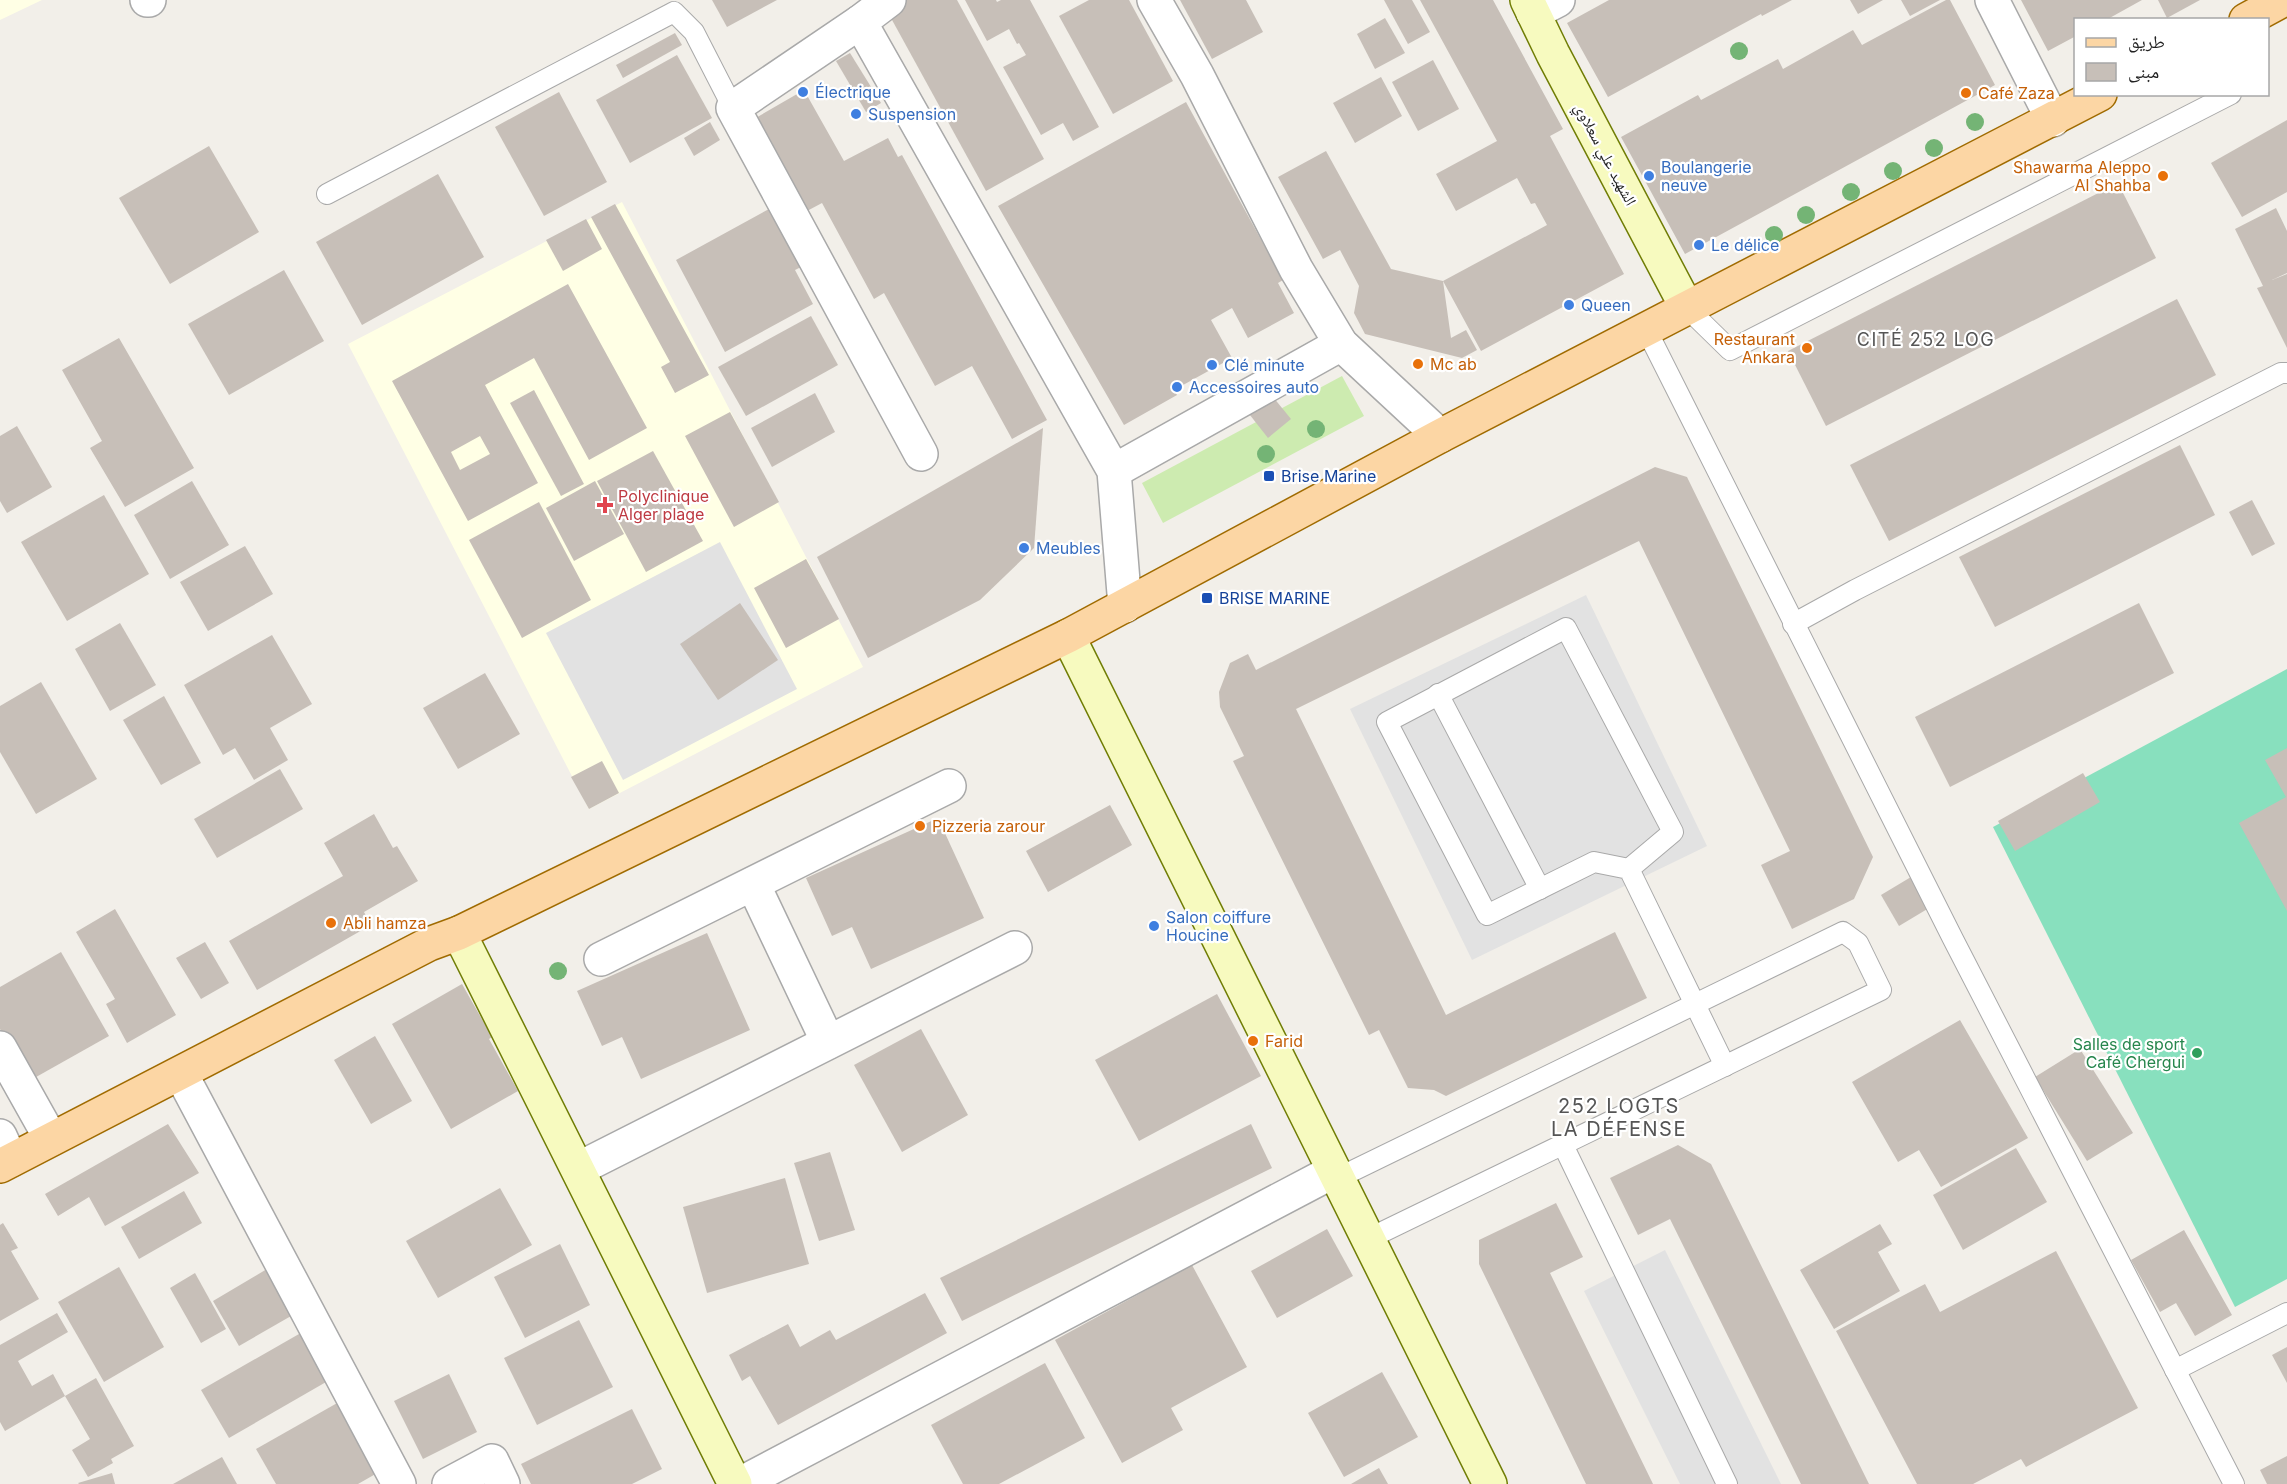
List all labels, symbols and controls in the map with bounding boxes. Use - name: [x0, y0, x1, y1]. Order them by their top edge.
- legend: [2074, 18, 2269, 96]
- text: طريق: [2128, 31, 2165, 53]
- text: مبنى: [2128, 61, 2159, 83]
- place label: Électrique: [815, 82, 891, 102]
- place label: Café Zaza: [1978, 83, 2055, 103]
- marker: Électrique: [796, 85, 810, 99]
- marker: Café Zaza: [1959, 86, 1973, 100]
- street label: الشهيد علي سعلاوي: [1568, 99, 1641, 210]
- place label: Suspension: [868, 104, 956, 124]
- marker: Suspension: [849, 107, 863, 121]
- place label: Boulangerie neuve: [1661, 157, 1751, 195]
- place label: Shawarma Aleppo Al Shahba: [2013, 157, 2151, 195]
- marker: Boulangerie neuve: [1642, 169, 1656, 183]
- marker: Shawarma Aleppo Al Shahba: [2156, 169, 2170, 183]
- place label: Le délice: [1711, 235, 1779, 255]
- marker: Le délice: [1692, 238, 1706, 252]
- place label: Queen: [1581, 295, 1631, 315]
- marker: Queen: [1562, 298, 1576, 312]
- district label: CITÉ 252 LOG: [1857, 328, 1995, 350]
- place label: Restaurant Ankara: [1714, 329, 1795, 367]
- marker: Restaurant Ankara: [1800, 341, 1814, 355]
- place label: Mc ab: [1430, 354, 1477, 374]
- place label: Clé minute: [1224, 355, 1305, 375]
- marker: Mc ab: [1411, 357, 1425, 371]
- marker: Clé minute: [1205, 358, 1219, 372]
- place label: Accessoires auto: [1189, 377, 1319, 397]
- marker: Accessoires auto: [1170, 380, 1184, 394]
- place label: Brise Marine: [1281, 466, 1376, 486]
- marker: Brise Marine: [1262, 469, 1276, 483]
- place label: Polyclinique Alger plage: [618, 486, 709, 524]
- marker: Polyclinique Alger plage: [596, 496, 614, 514]
- place label: Meubles: [1036, 538, 1101, 558]
- marker: Meubles: [1017, 541, 1031, 555]
- place label: BRISE MARINE: [1219, 588, 1330, 608]
- marker: BRISE MARINE: [1200, 591, 1214, 605]
- place label: Pizzeria zarour: [932, 816, 1045, 836]
- marker: Pizzeria zarour: [913, 819, 927, 833]
- place label: Salon coiffure Houcine: [1166, 907, 1271, 945]
- place label: Abli hamza: [343, 913, 426, 933]
- marker: Abli hamza: [324, 916, 338, 930]
- marker: Salon coiffure Houcine: [1147, 919, 1161, 933]
- place label: Farid: [1265, 1031, 1303, 1051]
- marker: Farid: [1246, 1034, 1260, 1048]
- place label: Salles de sport Café Chergui: [2073, 1034, 2185, 1072]
- marker: Salles de sport Café Chergui: [2190, 1046, 2204, 1060]
- district label: 252 LOGTS LA DÉFENSE: [1551, 1094, 1687, 1141]

